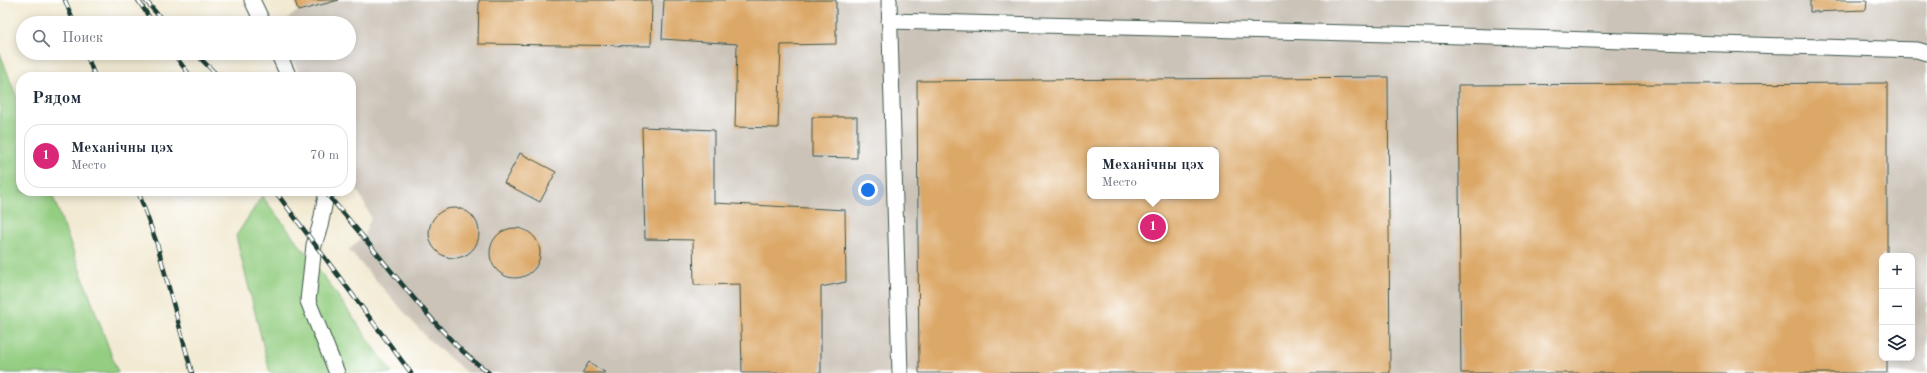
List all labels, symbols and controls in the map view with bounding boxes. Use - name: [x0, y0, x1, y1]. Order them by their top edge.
- search box: [16, 16, 356, 60]
- icon: search: [30, 27, 52, 49]
- text: Поиск: [62, 31, 103, 46]
- text: Рядом: [32, 90, 81, 107]
- text: Механічны цэх: [71, 141, 173, 156]
- popup: [1087, 147, 1219, 199]
- text: 1: [42, 149, 50, 162]
- text: 70 m: [310, 149, 339, 162]
- text: Механічны цэх: [1102, 158, 1204, 173]
- text: Место: [71, 159, 106, 172]
- text: Место: [1102, 176, 1137, 189]
- your location: [858, 180, 878, 200]
- pin: 1: [1140, 212, 1166, 242]
- map controls: [1879, 253, 1915, 361]
- button: +: [1879, 253, 1915, 289]
- button: −: [1879, 289, 1915, 325]
- button: layers: [1879, 325, 1915, 361]

